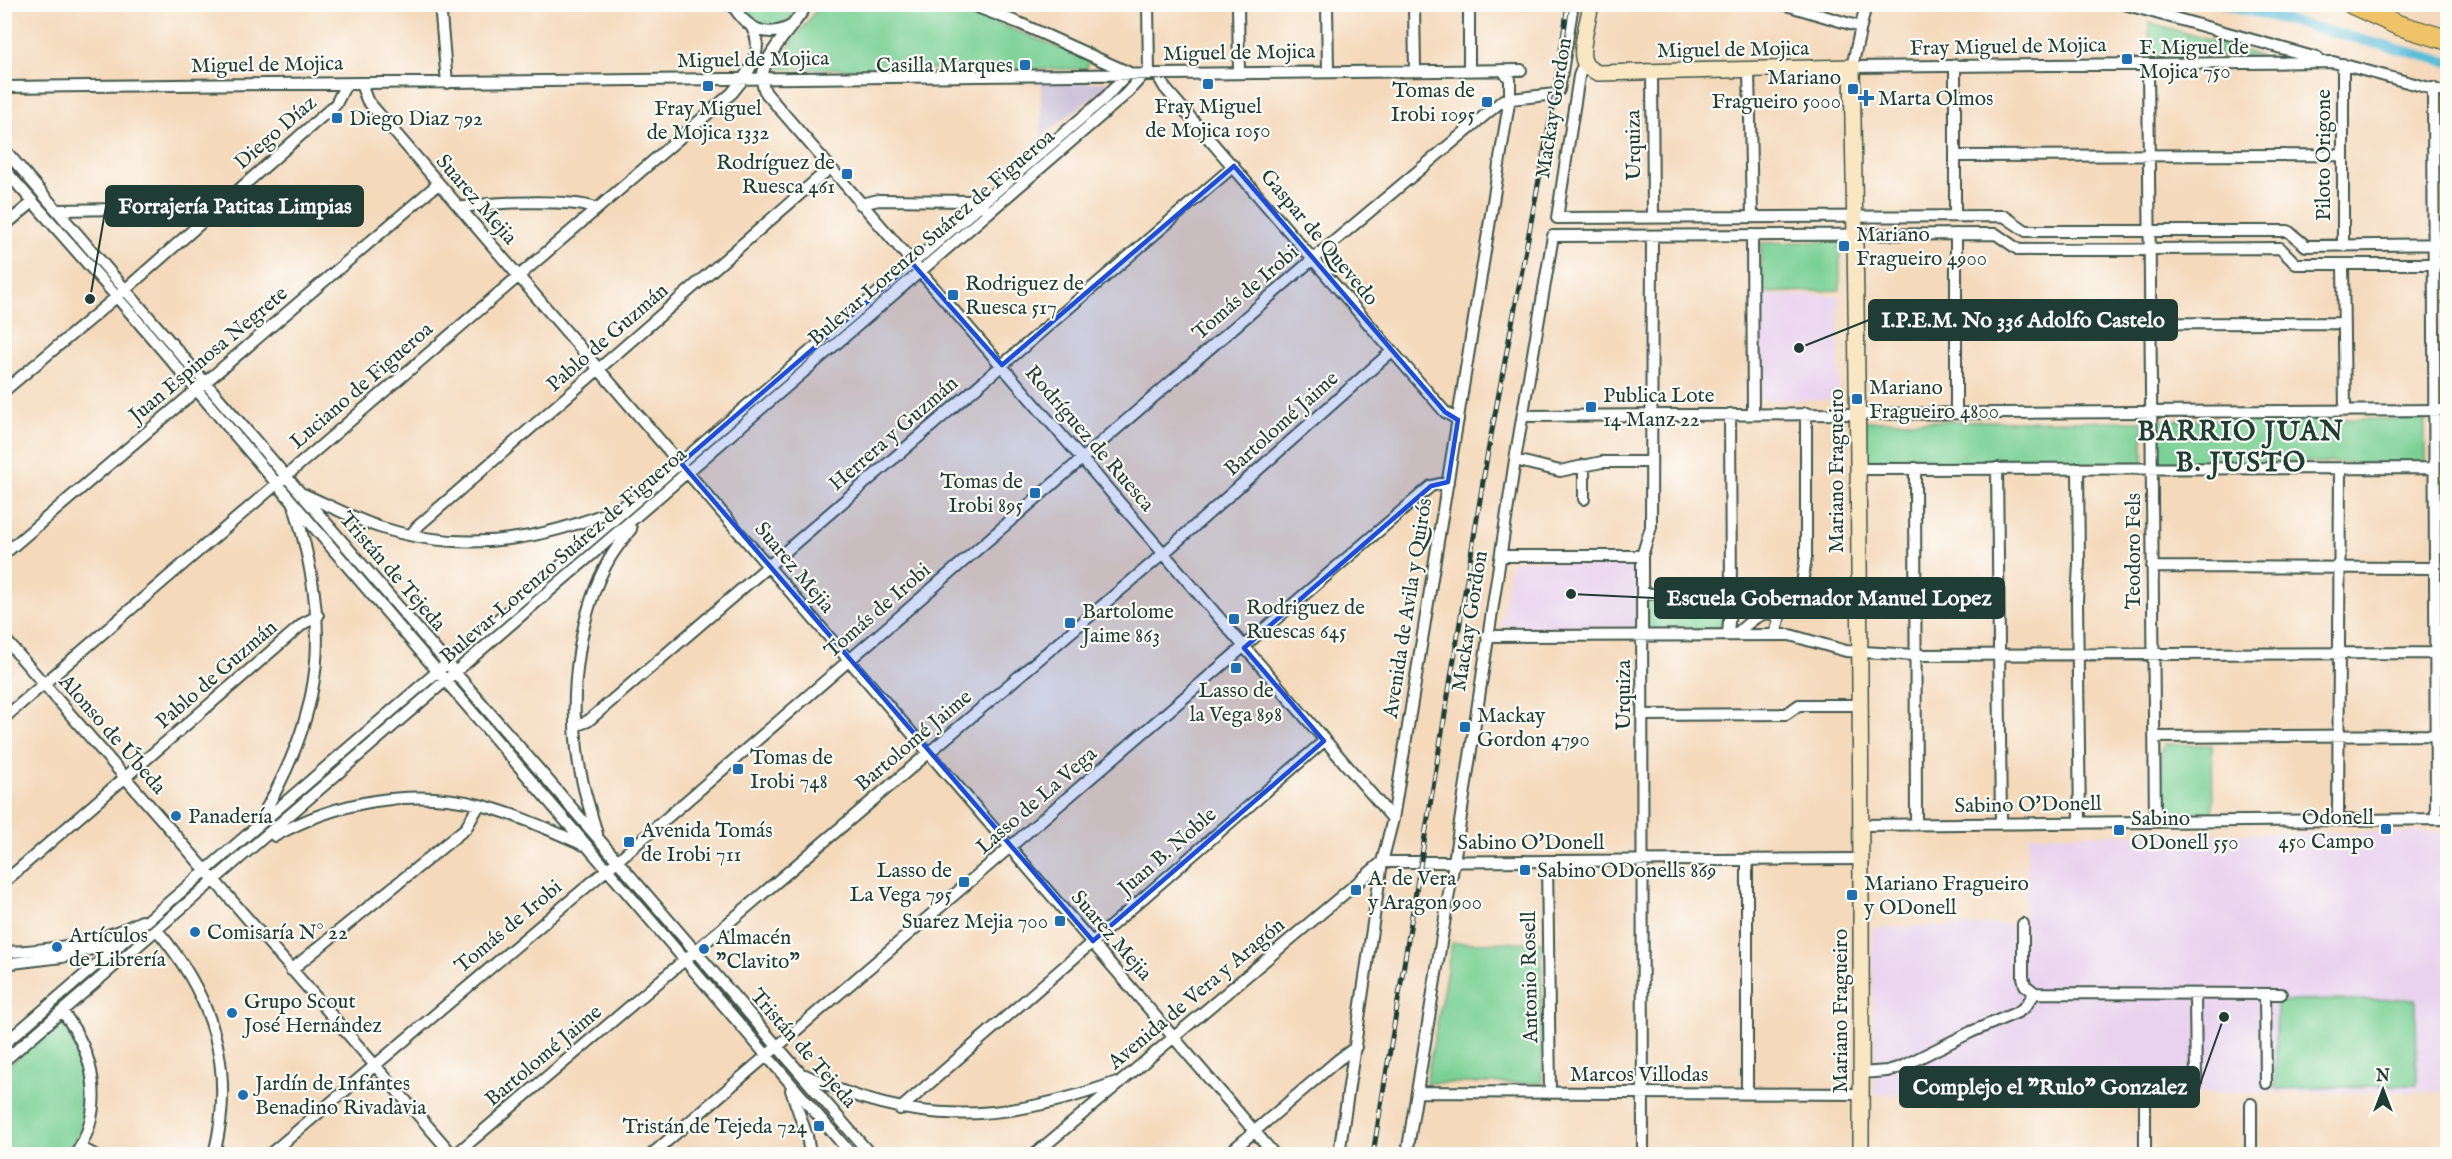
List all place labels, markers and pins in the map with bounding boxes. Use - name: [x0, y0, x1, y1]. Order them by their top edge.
- place label: F. Miguel de Mojica 750: [2139, 35, 2249, 86]
- marker: F. Miguel de Mojica 750: [2120, 52, 2134, 66]
- place label: Casilla Marques: [876, 53, 1013, 80]
- marker: Casilla Marques: [1018, 58, 1032, 72]
- place label: Mariano Fragueiro 5000: [1712, 65, 1841, 116]
- marker: Fray Miguel de Mojica 1050: [1201, 77, 1215, 91]
- place label: Tomas de Irobi 1095: [1391, 78, 1475, 129]
- marker: Fray Miguel de Mojica 1332: [701, 79, 715, 93]
- marker: Mariano Fragueiro 5000: [1846, 82, 1860, 96]
- place label: Marta Olmos: [1878, 86, 1993, 113]
- marker: Marta Olmos: [1859, 91, 1873, 105]
- place label: Fray Miguel de Mojica 1050: [1145, 94, 1271, 145]
- marker: Tomas de Irobi 1095: [1480, 95, 1494, 109]
- place label: Fray Miguel de Mojica 1332: [647, 96, 770, 147]
- place label: Diego Diaz 792: [349, 106, 483, 133]
- marker: Diego Diaz 792: [330, 111, 344, 125]
- place label: Rodríguez de Ruesca 461: [716, 150, 835, 201]
- marker: Rodríguez de Ruesca 461: [840, 167, 854, 181]
- callout: Forrajería Patitas Limpias: [106, 186, 363, 226]
- place label: Mariano Fragueiro 4900: [1856, 222, 1987, 273]
- marker: Mariano Fragueiro 4900: [1837, 239, 1851, 253]
- place label: Rodriguez de Ruesca 517: [965, 271, 1084, 322]
- marker: Rodriguez de Ruesca 517: [946, 288, 960, 302]
- callout: I.P.E.M. No 336 Adolfo Castelo: [1869, 300, 2177, 340]
- place label: Mariano Fragueiro 4800: [1869, 375, 1999, 426]
- place label: Publica Lote 14 Manz 22: [1603, 383, 1715, 434]
- marker: Mariano Fragueiro 4800: [1850, 392, 1864, 406]
- marker: Publica Lote 14 Manz 22: [1584, 400, 1598, 414]
- place label: Tomas de Irobi 895: [940, 469, 1023, 520]
- marker: Tomas de Irobi 895: [1028, 486, 1042, 500]
- callout: Escuela Gobernador Manuel Lopez: [1655, 578, 2004, 618]
- place label: Rodriguez de Ruescas 645: [1246, 595, 1365, 646]
- place label: Bartolome Jaime 863: [1080, 599, 1174, 650]
- marker: Rodriguez de Ruescas 645: [1227, 612, 1241, 626]
- marker: Bartolome Jaime 863: [1063, 616, 1077, 630]
- marker: Lasso de la Vega 898: [1229, 661, 1243, 675]
- place label: Lasso de la Vega 898: [1190, 678, 1282, 729]
- place label: Mackay Gordon 4790: [1477, 703, 1590, 754]
- marker: Mackay Gordon 4790: [1458, 720, 1472, 734]
- place label: Tomas de Irobi 748: [750, 745, 833, 796]
- marker: Tomas de Irobi 748: [731, 762, 745, 776]
- place label: Panadería: [188, 804, 274, 831]
- place label: Odonell 450 Campo: [2278, 805, 2374, 856]
- place label: Sabino ODonell 550: [2131, 806, 2239, 857]
- marker: Panadería: [169, 809, 183, 823]
- place label: Avenida Tomás de Irobi 711: [640, 818, 773, 869]
- marker: Odonell 450 Campo: [2379, 822, 2393, 836]
- marker: Sabino ODonell 550: [2112, 823, 2126, 837]
- marker: Avenida Tomás de Irobi 711: [622, 835, 636, 849]
- place label: Lasso de La Vega 795: [849, 858, 952, 909]
- place label: Sabino ODonells 869: [1537, 858, 1717, 885]
- marker: Sabino ODonells 869: [1518, 863, 1532, 877]
- place label: A. de Vera y Aragon 900: [1367, 866, 1482, 917]
- place label: Mariano Fragueiro y ODonell: [1863, 871, 2029, 922]
- marker: Lasso de La Vega 795: [957, 875, 971, 889]
- marker: A. de Vera y Aragon 900: [1349, 883, 1363, 897]
- marker: Mariano Fragueiro y ODonell: [1845, 888, 1859, 902]
- place label: Suarez Mejia 700: [902, 909, 1048, 936]
- marker: Suarez Mejia 700: [1053, 914, 1067, 928]
- place label: Comisaría N° 22: [207, 920, 348, 947]
- place label: Artículos de Librería: [68, 923, 167, 974]
- marker: Comisaría N° 22: [188, 925, 202, 939]
- place label: Almacén "Clavito": [715, 925, 800, 976]
- marker: Artículos de Librería: [50, 940, 64, 954]
- marker: Almacén "Clavito": [697, 942, 711, 956]
- place label: Grupo Scout José Hernández: [242, 989, 382, 1040]
- marker: Grupo Scout José Hernández: [225, 1006, 239, 1020]
- callout: Complejo el "Rulo" Gonzalez: [1900, 1067, 2199, 1107]
- place label: Jardín de Infantes Benadino Rivadavia: [253, 1071, 427, 1122]
- marker: Jardín de Infantes Benadino Rivadavia: [236, 1088, 250, 1102]
- place label: Tristán de Tejeda 724: [623, 1114, 808, 1141]
- marker: Tristán de Tejeda 724: [812, 1119, 826, 1133]

